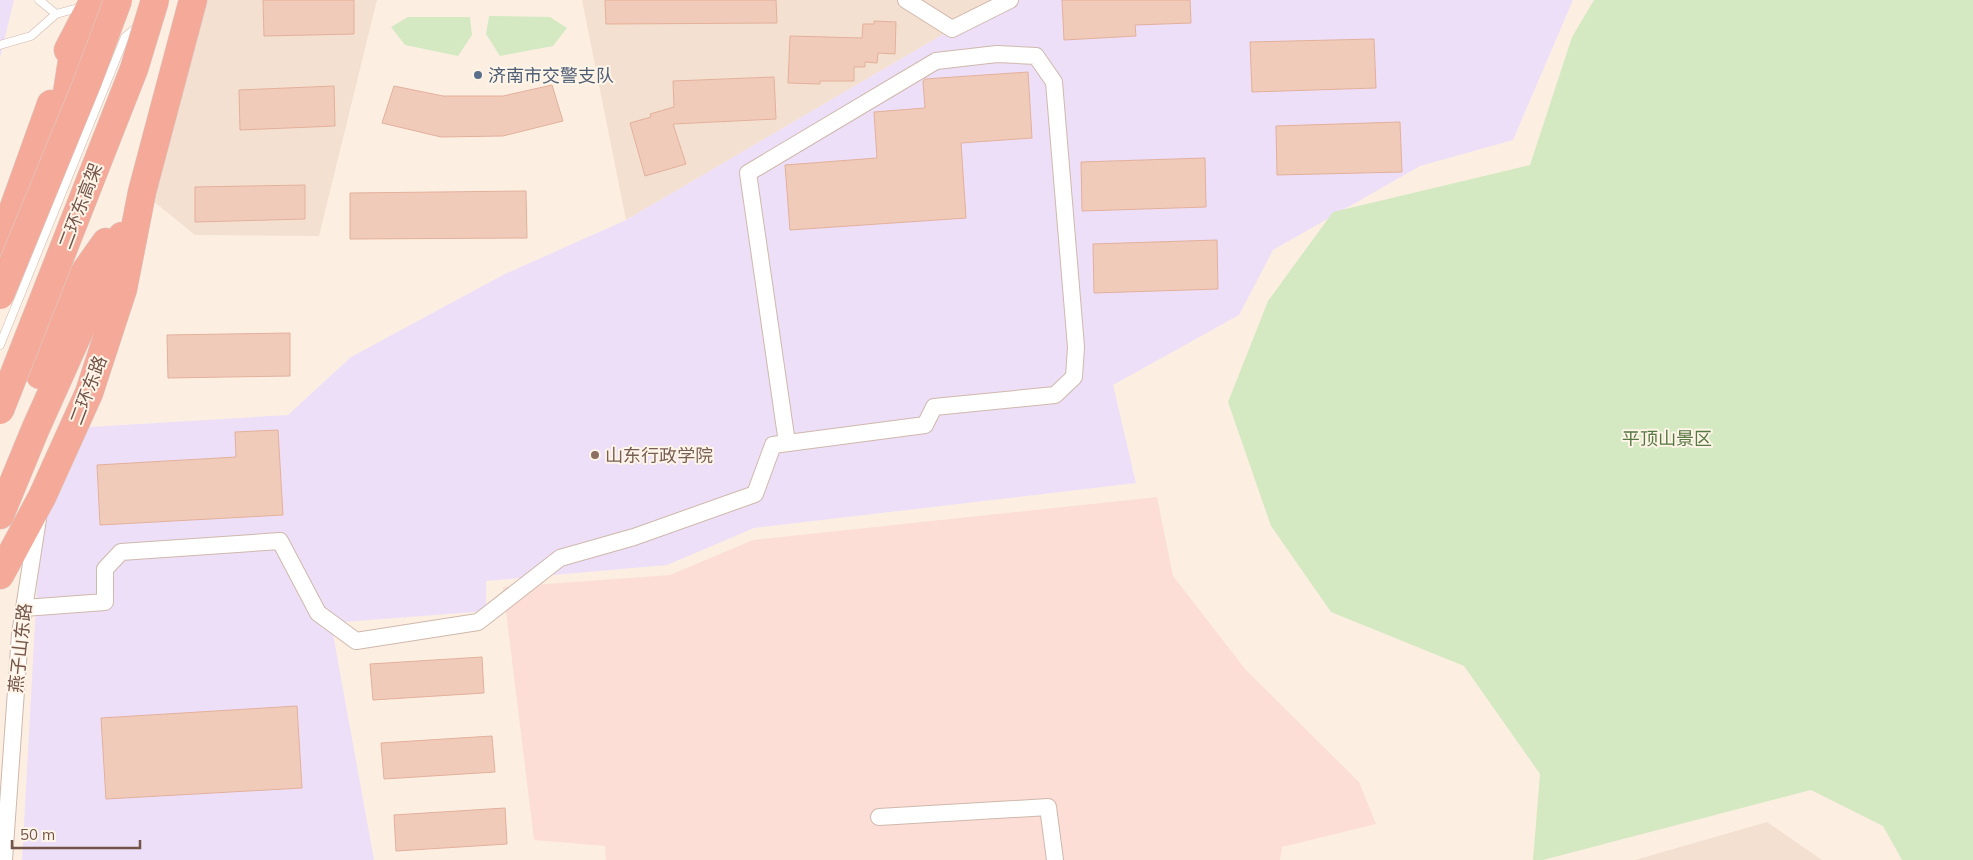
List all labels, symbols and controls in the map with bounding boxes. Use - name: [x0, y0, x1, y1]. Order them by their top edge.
- place label: 济南市交警支队: [488, 64, 614, 87]
- marker: 济南市交警支队: [472, 69, 484, 81]
- street label: 二环东高架: [53, 160, 107, 252]
- street label: 二环东路: [64, 352, 112, 428]
- park label: 平顶山景区: [1622, 427, 1712, 450]
- place label: 山东行政学院: [605, 444, 713, 467]
- marker: 山东行政学院: [589, 449, 601, 461]
- street label: 燕子山东路: [4, 602, 36, 694]
- scale bar: [12, 818, 140, 850]
- text: 50 m: [20, 825, 55, 844]

